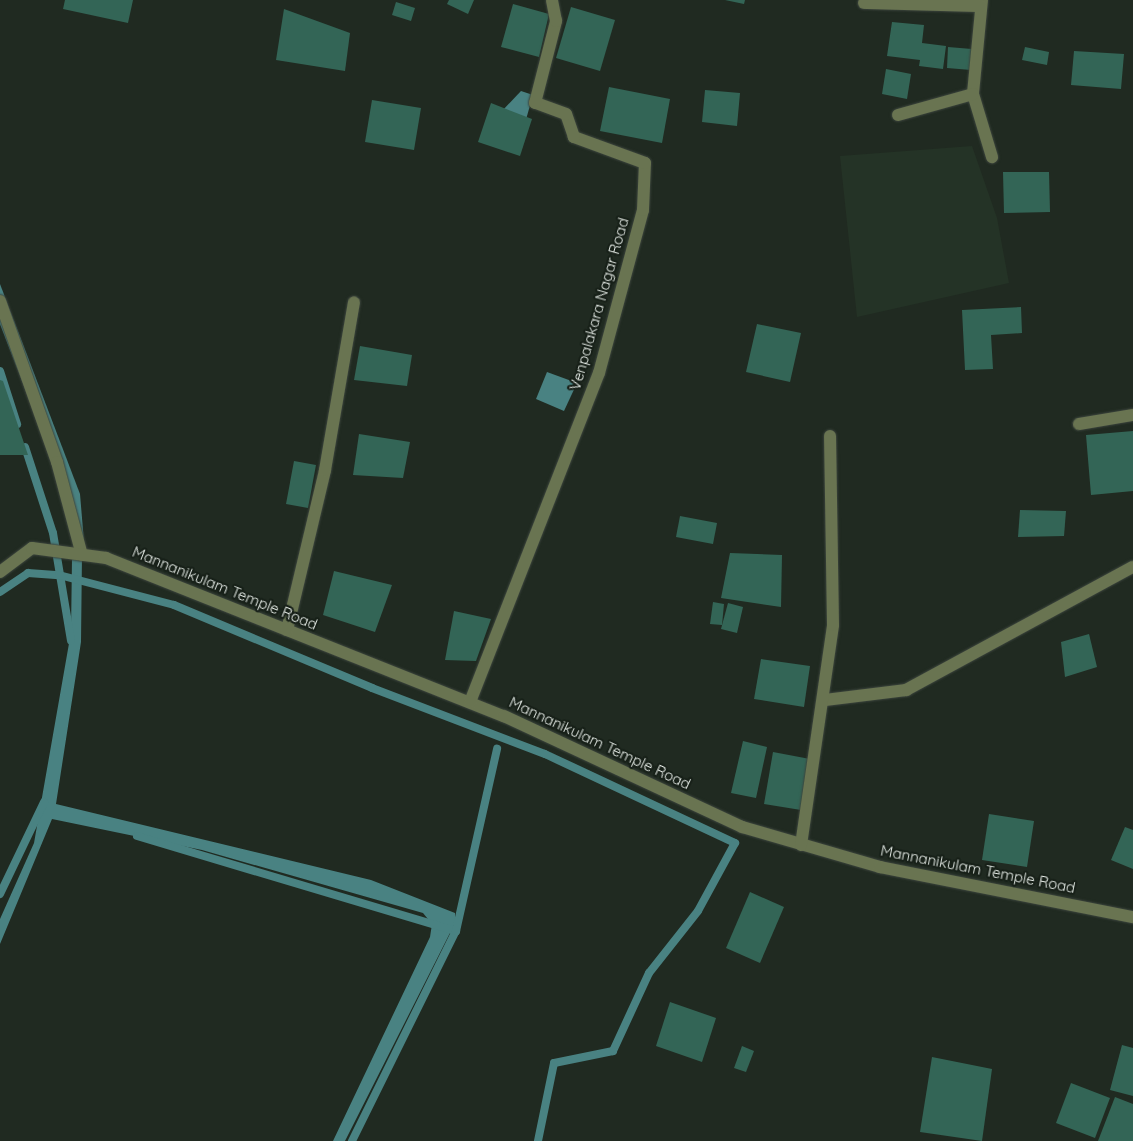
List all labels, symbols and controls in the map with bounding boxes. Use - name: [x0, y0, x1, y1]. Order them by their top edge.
- street label: Venpalakara Nagar Road: [566, 216, 632, 392]
- street label: Mannanikulam Temple Road: [130, 543, 320, 633]
- street label: Mannanikulam Temple Road: [506, 693, 694, 793]
- street label: Mannanikulam Temple Road: [879, 841, 1077, 897]

